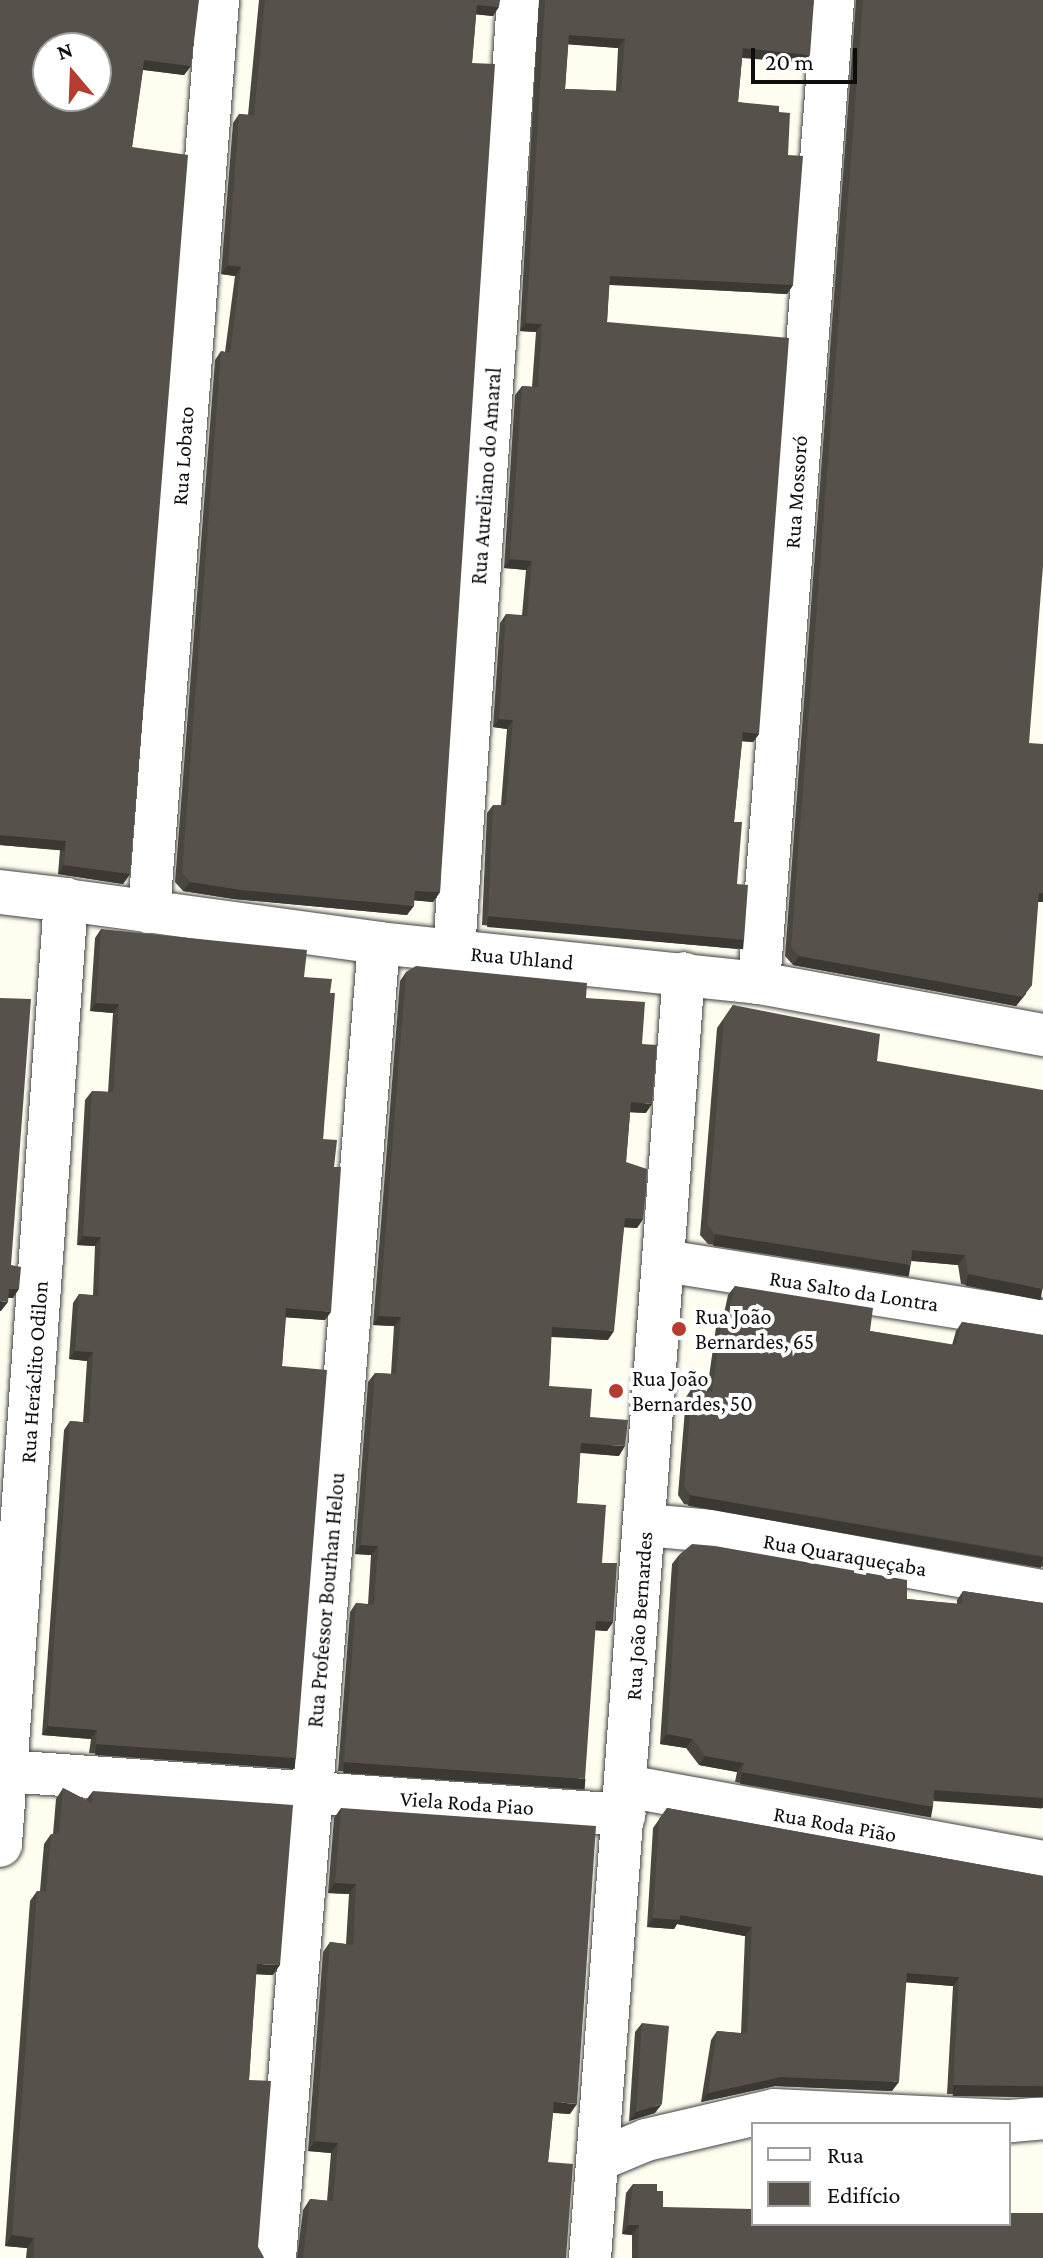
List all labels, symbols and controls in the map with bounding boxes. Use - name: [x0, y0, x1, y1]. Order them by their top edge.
- north arrow: [32, 32, 112, 112]
- scale bar: [755, 32, 861, 82]
- text: N: [54, 36, 76, 65]
- text: 20 m: [765, 48, 814, 75]
- street label: Rua Aureliano do Amaral: [465, 366, 507, 586]
- street label: Rua Lobato: [166, 406, 200, 506]
- street label: Rua Mossoró: [779, 434, 813, 550]
- street label: Rua Uhland: [469, 940, 575, 976]
- street label: Rua Salto da Lontra: [768, 1265, 940, 1317]
- street label: Rua Heráclito Odilon: [14, 1280, 54, 1464]
- place label: Rua João Bernardes, 65: [695, 1303, 814, 1354]
- marker: Rua João Bernardes, 65: [670, 1320, 688, 1338]
- place label: Rua João Bernardes, 50: [632, 1365, 753, 1416]
- marker: Rua João Bernardes, 50: [607, 1382, 625, 1400]
- street label: Rua Professor Bourhan Helou: [302, 1471, 350, 1729]
- street label: Rua Quaraqueçaba: [761, 1528, 929, 1582]
- street label: Rua João Bernardes: [620, 1531, 658, 1701]
- street label: Viela Roda Piao: [399, 1785, 535, 1821]
- street label: Rua Roda Pião: [771, 1800, 899, 1848]
- legend: [751, 2122, 1011, 2226]
- text: Rua: [827, 2141, 864, 2168]
- text: Edifício: [827, 2181, 900, 2208]

